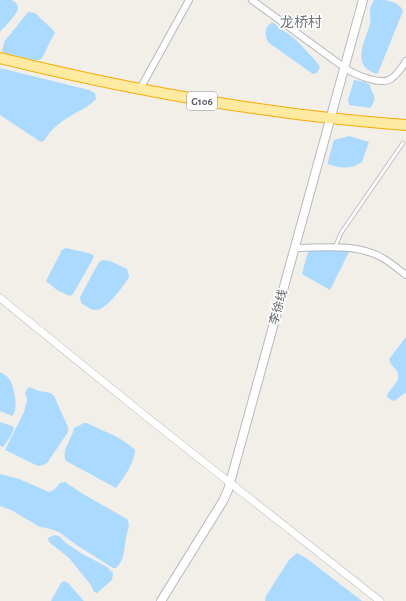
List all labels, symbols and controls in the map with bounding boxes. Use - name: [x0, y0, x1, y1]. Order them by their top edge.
- district label: 龙桥村: [280, 14, 322, 30]
- road number: G106: [187, 92, 217, 110]
- street label: 李徐线: [267, 288, 289, 326]

